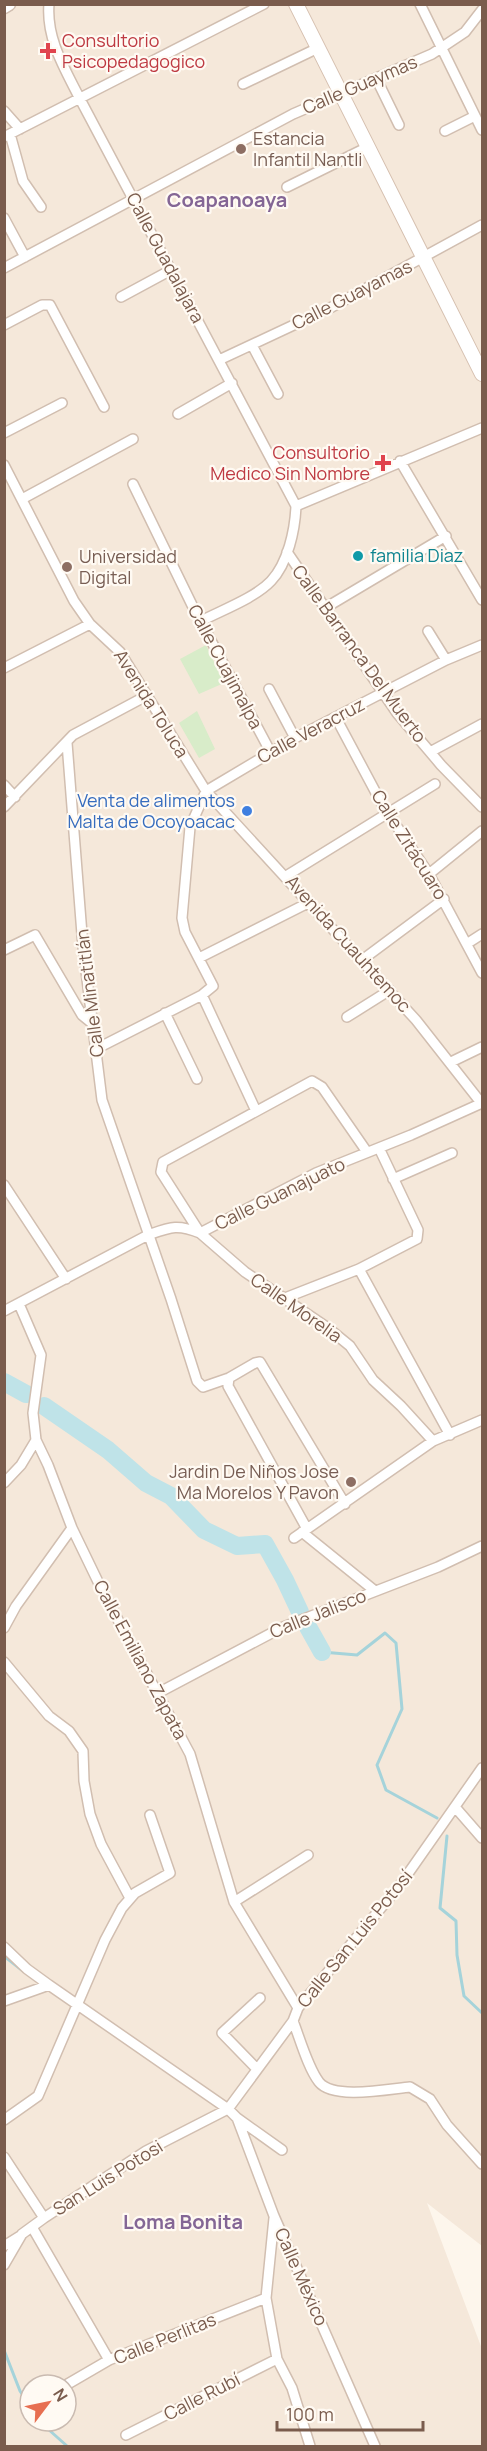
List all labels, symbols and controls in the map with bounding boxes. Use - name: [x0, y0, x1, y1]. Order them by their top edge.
- place label: Consultorio Psicopedagogico: [62, 28, 205, 73]
- marker: Consultorio Psicopedagogico: [39, 42, 57, 60]
- street label: Calle Guaymas: [299, 49, 421, 119]
- place label: Estancia Infantil Nantli: [253, 126, 363, 171]
- marker: Estancia Infantil Nantli: [234, 142, 248, 156]
- district label: Coapanoaya: [167, 186, 287, 213]
- street label: Calle Guadalajara: [121, 188, 210, 327]
- street label: Calle Guayamas: [287, 253, 416, 335]
- place label: Consultorio Medico Sin Nombre: [210, 440, 370, 485]
- marker: Consultorio Medico Sin Nombre: [374, 454, 392, 472]
- place label: familia Diaz: [370, 543, 463, 567]
- place label: Universidad Digital: [79, 544, 177, 589]
- marker: familia Diaz: [351, 549, 365, 563]
- marker: Universidad Digital: [60, 560, 74, 574]
- street label: Calle Barranca Del Muerto: [287, 560, 432, 747]
- street label: Calle Cuajimalpa: [183, 600, 269, 733]
- street label: Avenida Toluca: [109, 645, 195, 762]
- street label: Calle Veracruz: [253, 692, 368, 769]
- street label: Calle Zitácuaro: [366, 785, 453, 904]
- place label: Venta de alimentos Malta de Ocoyoacac: [67, 788, 235, 833]
- marker: Venta de alimentos Malta de Ocoyoacac: [240, 804, 254, 818]
- street label: Avenida Cuauhtemoc: [281, 870, 417, 1017]
- street label: Calle Minatitlán: [69, 928, 109, 1059]
- street label: Calle Guanajuato: [210, 1151, 349, 1235]
- street label: Calle Morelia: [246, 1267, 347, 1348]
- place label: Jardin De Niños Jose Ma Morelos Y Pavon: [169, 1459, 339, 1504]
- marker: Jardin De Niños Jose Ma Morelos Y Pavon: [344, 1475, 358, 1489]
- street label: Calle Emiliano Zapata: [89, 1576, 193, 1743]
- street label: Calle Jalisco: [266, 1583, 369, 1643]
- street label: Calle San Luis Potosí: [291, 1865, 417, 2012]
- street label: San Luis Potosi: [48, 2134, 167, 2220]
- district label: Loma Bonita: [123, 2208, 243, 2235]
- street label: Calle México: [270, 2224, 334, 2329]
- street label: Calle Perlitas: [110, 2307, 219, 2369]
- street label: Calle Rubí: [159, 2367, 244, 2425]
- north arrow: [18, 2373, 78, 2433]
- text: N: [48, 2384, 73, 2406]
- scale bar: [277, 2394, 422, 2432]
- text: 100 m: [286, 2402, 334, 2426]

